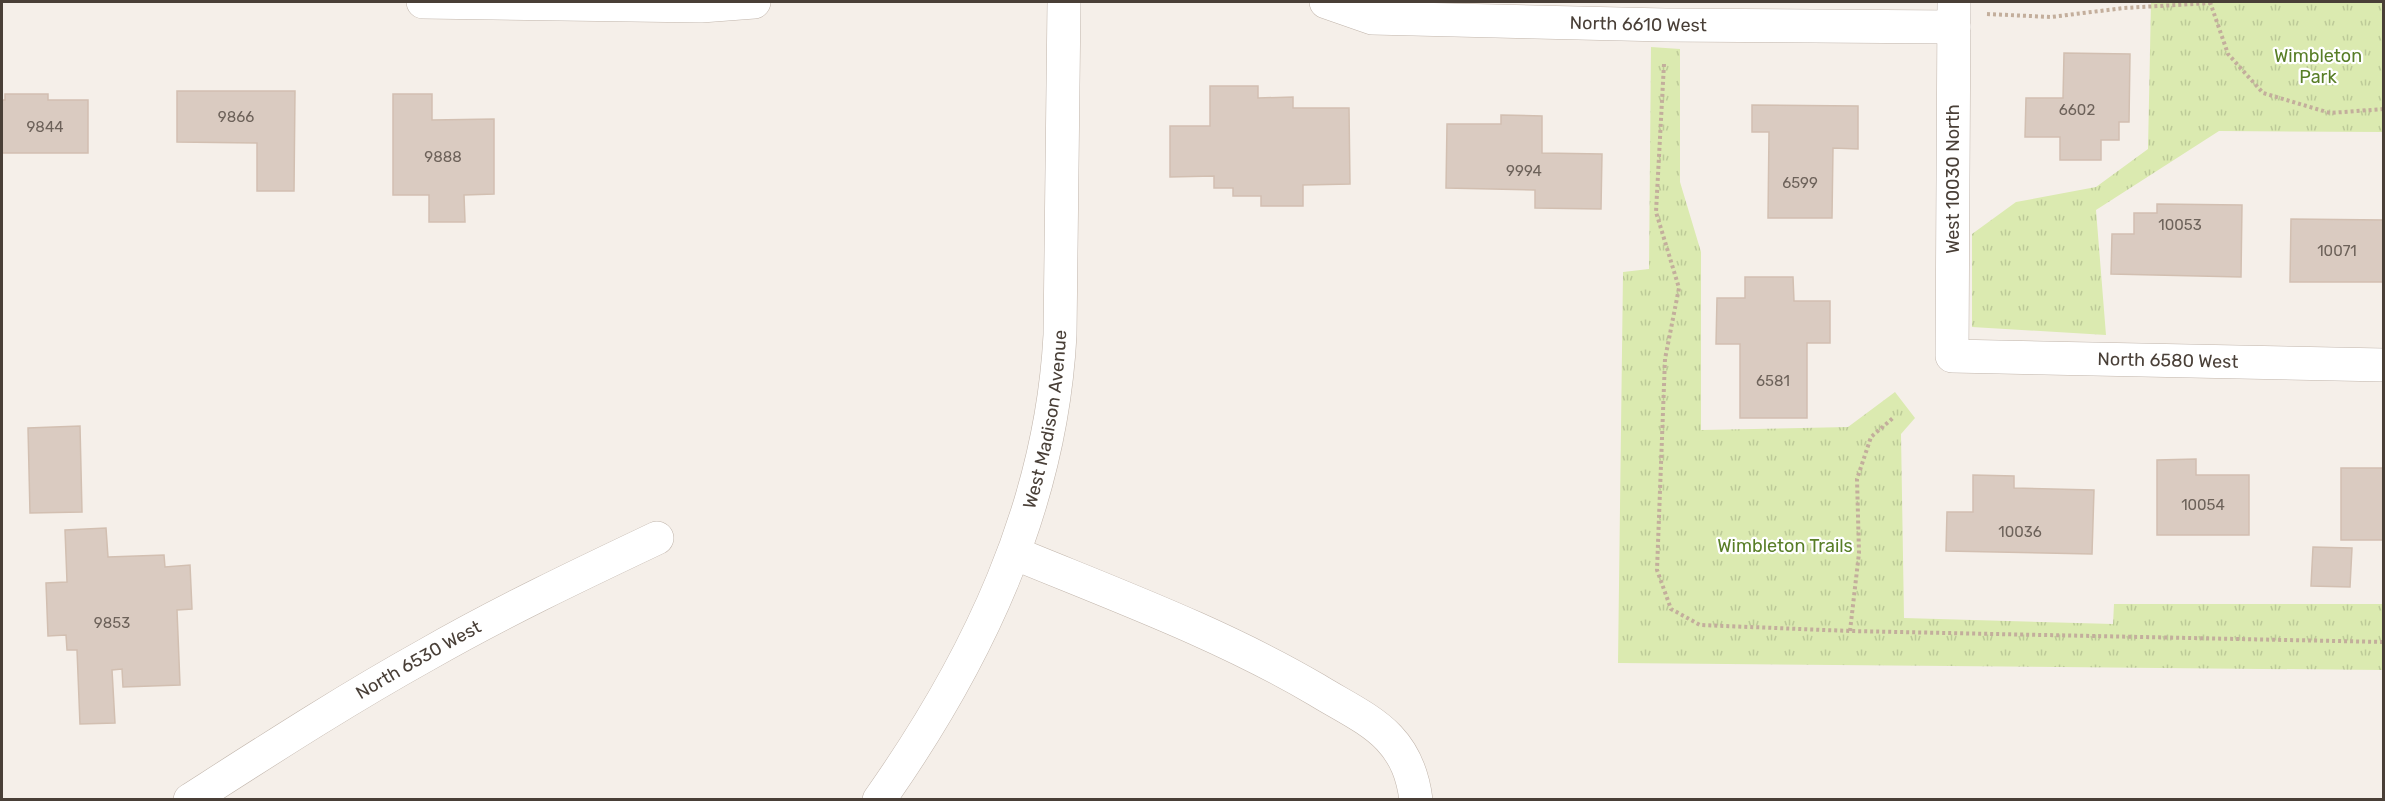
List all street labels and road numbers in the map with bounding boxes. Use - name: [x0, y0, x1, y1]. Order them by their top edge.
- street label: North 6610 West: [1569, 12, 1707, 36]
- street label: West 10030 North: [1942, 104, 1964, 254]
- street label: West Madison Avenue: [1018, 329, 1071, 511]
- street label: North 6580 West: [2097, 348, 2239, 373]
- street label: North 6530 West: [352, 616, 485, 704]

